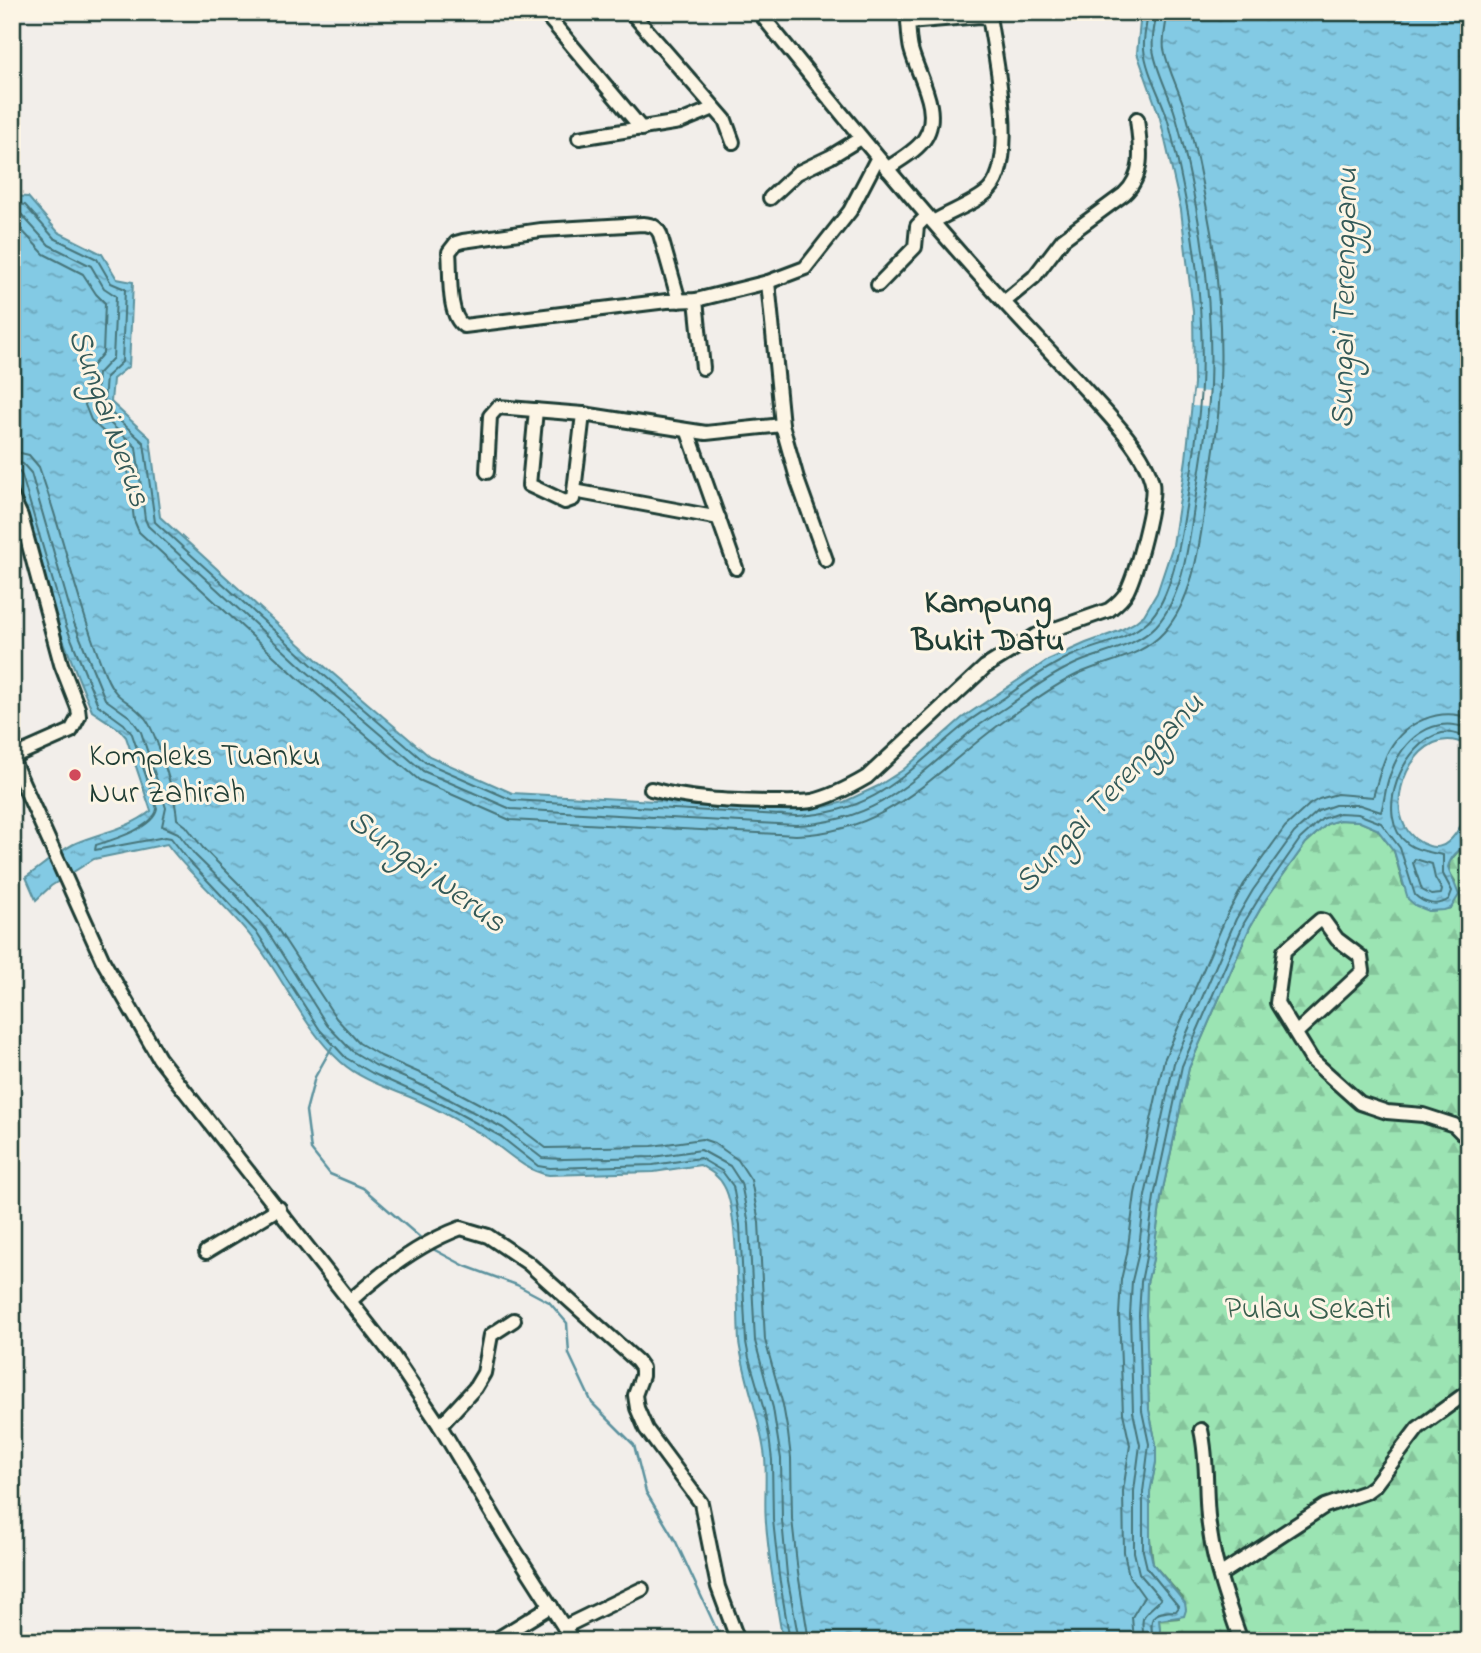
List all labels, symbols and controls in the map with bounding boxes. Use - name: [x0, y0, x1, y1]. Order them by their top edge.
- water label: Sungai Terengganu: [1320, 167, 1373, 429]
- water label: Sungai Nerus: [53, 322, 162, 514]
- district label: Kampung Bukit Datu: [910, 580, 1064, 666]
- water label: Sungai Terengganu: [1004, 682, 1217, 906]
- place label: Kompleks Tuanku Nur Zahirah: [89, 734, 320, 818]
- marker: Kompleks Tuanku Nur Zahirah: [67, 767, 83, 783]
- water label: Sungai Nerus: [336, 798, 515, 947]
- park label: Pulau Sekati: [1225, 1287, 1391, 1334]

